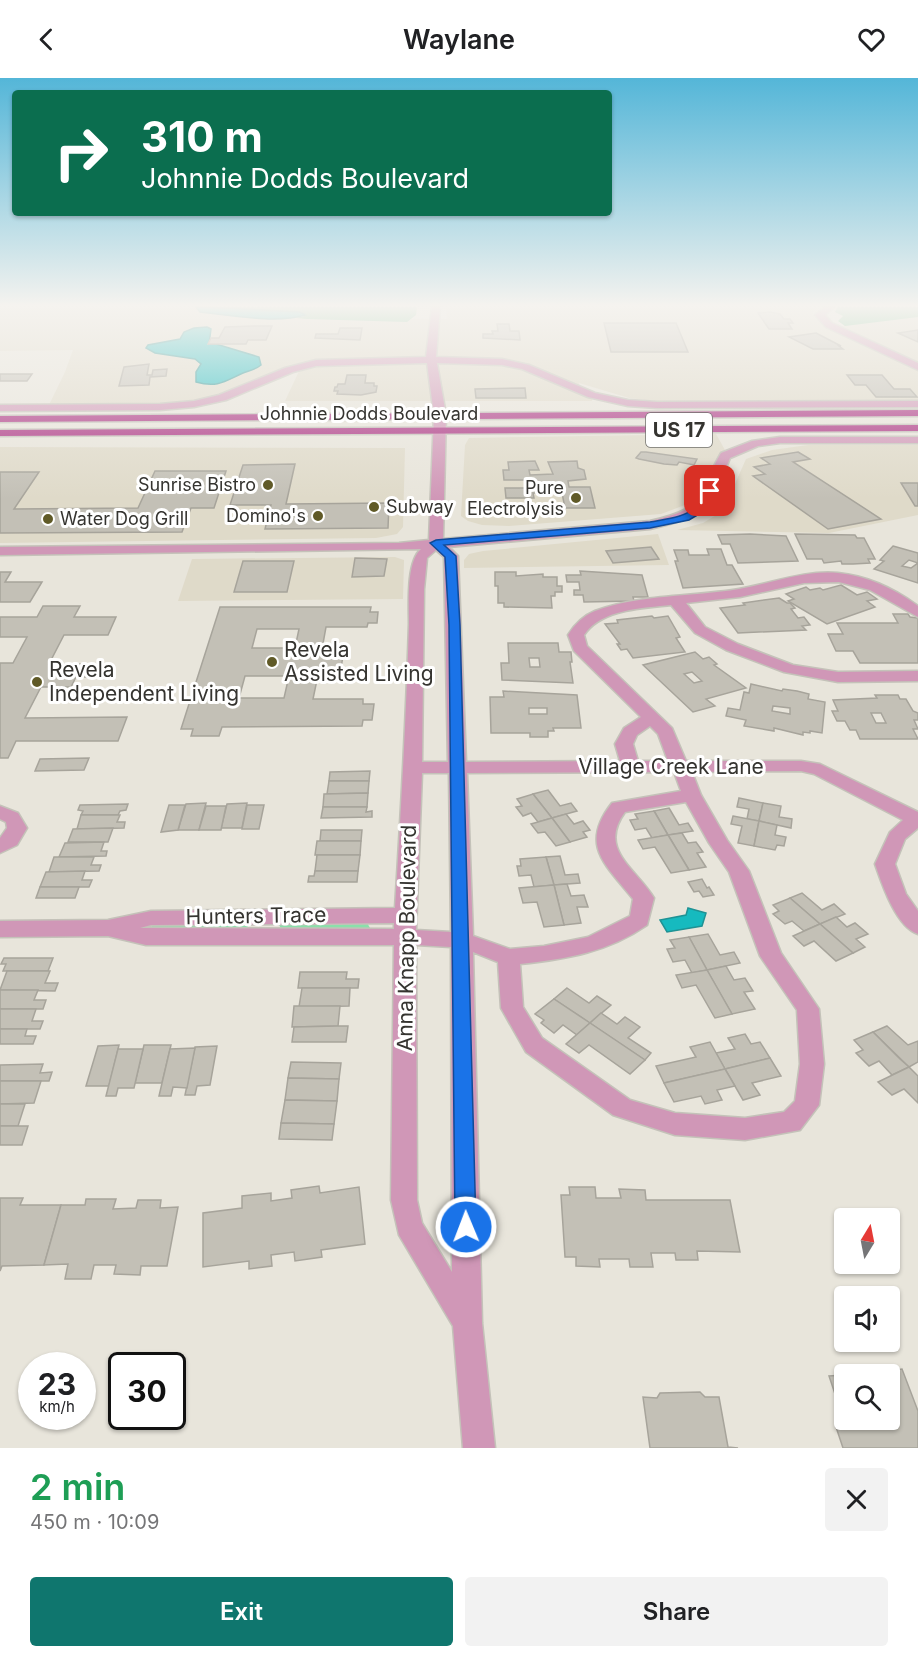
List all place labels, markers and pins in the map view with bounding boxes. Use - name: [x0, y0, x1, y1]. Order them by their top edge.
- pin: [684, 465, 735, 516]
- place label: Sunrise Bistro: [138, 474, 256, 495]
- place label: Pure Electrolysis: [467, 477, 564, 519]
- marker: Sunrise Bistro: [261, 478, 275, 492]
- marker: Pure Electrolysis: [569, 491, 583, 505]
- place label: Subway: [386, 496, 454, 517]
- marker: Subway: [367, 500, 381, 514]
- place label: Domino's: [226, 505, 306, 526]
- place label: Water Dog Grill: [60, 508, 188, 529]
- marker: Domino's: [311, 509, 325, 523]
- marker: Water Dog Grill: [41, 512, 55, 526]
- place label: Revela Assisted Living: [284, 637, 434, 686]
- marker: Revela Assisted Living: [265, 655, 279, 669]
- place label: Revela Independent Living: [49, 657, 239, 706]
- marker: Revela Independent Living: [30, 675, 44, 689]

